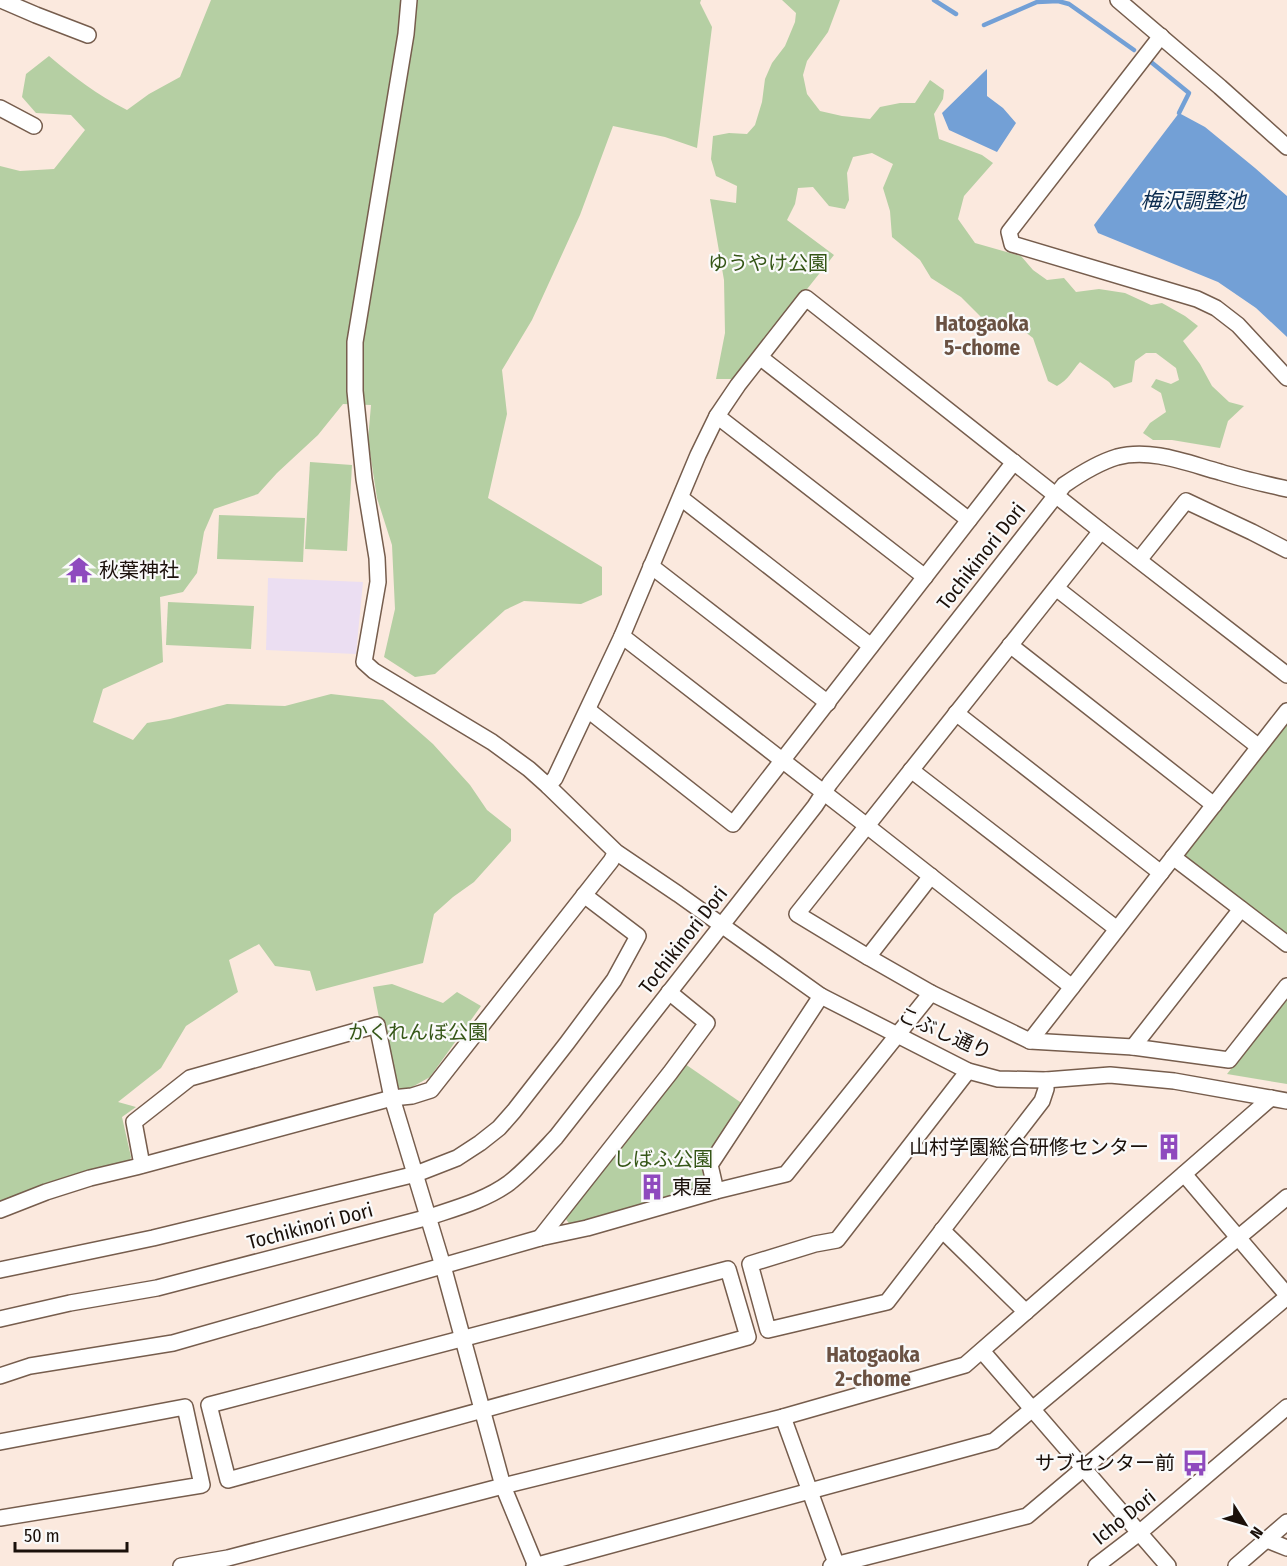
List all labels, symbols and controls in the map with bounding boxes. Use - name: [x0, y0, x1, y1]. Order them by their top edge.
- water label: 梅沢調整池: [1141, 188, 1247, 214]
- park label: ゆうやけ公園: [708, 251, 828, 275]
- district label: Hatogaoka 5-chome: [935, 311, 1029, 361]
- street label: Tochikinori Dori: [932, 498, 1030, 614]
- temple icon: 秋葉神社: [64, 555, 94, 585]
- place label: 秋葉神社: [99, 558, 179, 582]
- street label: Tochikinori Dori: [634, 882, 732, 998]
- street label: こぶし通り: [894, 1002, 996, 1064]
- park label: かくれんぼ公園: [348, 1020, 488, 1044]
- building icon: 山村学園総合研修センター: [1154, 1132, 1184, 1162]
- place label: 山村学園総合研修センター: [909, 1135, 1149, 1159]
- park label: しばふ公園: [613, 1147, 713, 1171]
- building icon: 東屋: [637, 1172, 667, 1202]
- place label: 東屋: [672, 1175, 712, 1199]
- street label: Tochikinori Dori: [245, 1198, 375, 1254]
- district label: Hatogaoka 2-chome: [826, 1342, 920, 1392]
- bus stop icon: サブセンター前: [1180, 1448, 1210, 1478]
- place label: サブセンター前: [1035, 1451, 1175, 1475]
- street label: Icho Dori: [1088, 1484, 1160, 1550]
- north arrow: [1215, 1494, 1275, 1554]
- scale bar: [15, 1515, 128, 1553]
- text: N: [1246, 1523, 1267, 1542]
- text: 50 m: [24, 1525, 60, 1547]

